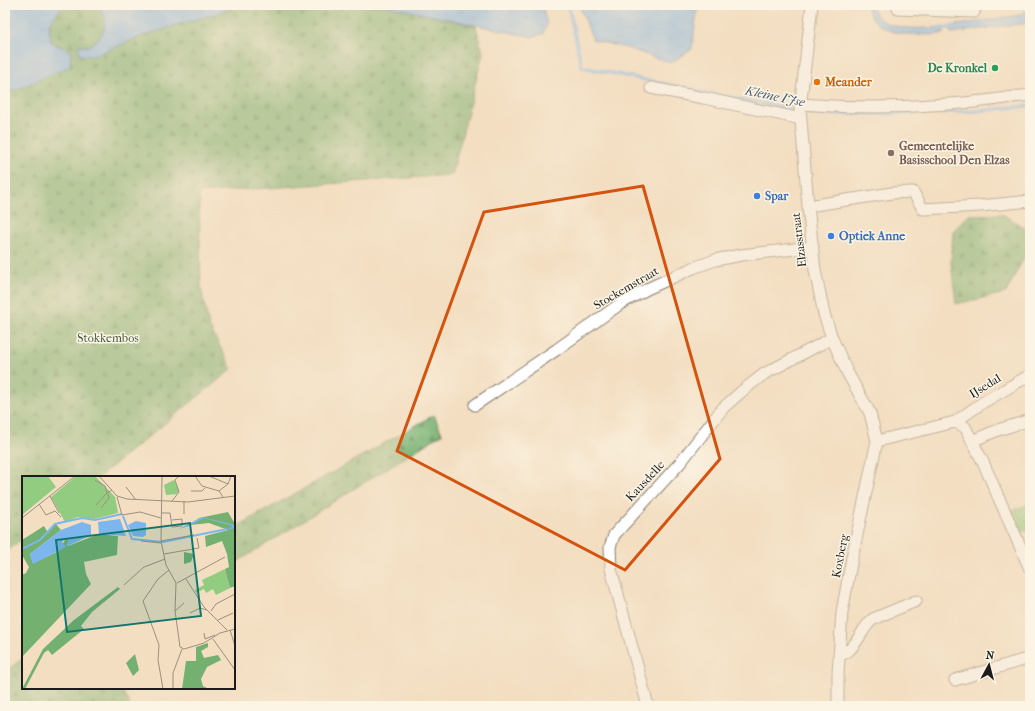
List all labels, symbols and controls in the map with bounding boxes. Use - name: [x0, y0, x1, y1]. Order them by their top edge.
- place label: De Kronkel: [927, 61, 988, 75]
- marker: De Kronkel: [990, 63, 1000, 73]
- place label: Meander: [824, 75, 873, 89]
- marker: Meander: [812, 77, 822, 87]
- water label: Kleine IJse: [743, 82, 807, 110]
- place label: Gemeentelijke Basisschool Den Elzas: [899, 139, 1010, 167]
- marker: Gemeentelijke Basisschool Den Elzas: [886, 148, 896, 158]
- place label: Spar: [765, 189, 789, 204]
- marker: Spar: [752, 191, 762, 201]
- street label: Elzasstraat: [789, 211, 809, 268]
- place label: Optiek Anne: [839, 229, 905, 244]
- marker: Optiek Anne: [826, 231, 836, 241]
- street label: Stockemstraat: [591, 263, 662, 312]
- park label: Stokkembos: [77, 331, 139, 345]
- street label: IJsedal: [967, 371, 1004, 401]
- street label: Kausdelle: [623, 458, 667, 504]
- inset map: [22, 476, 235, 689]
- street label: Koxberg: [829, 532, 851, 579]
- north arrow: [969, 645, 1009, 685]
- text: N: [985, 649, 996, 663]

